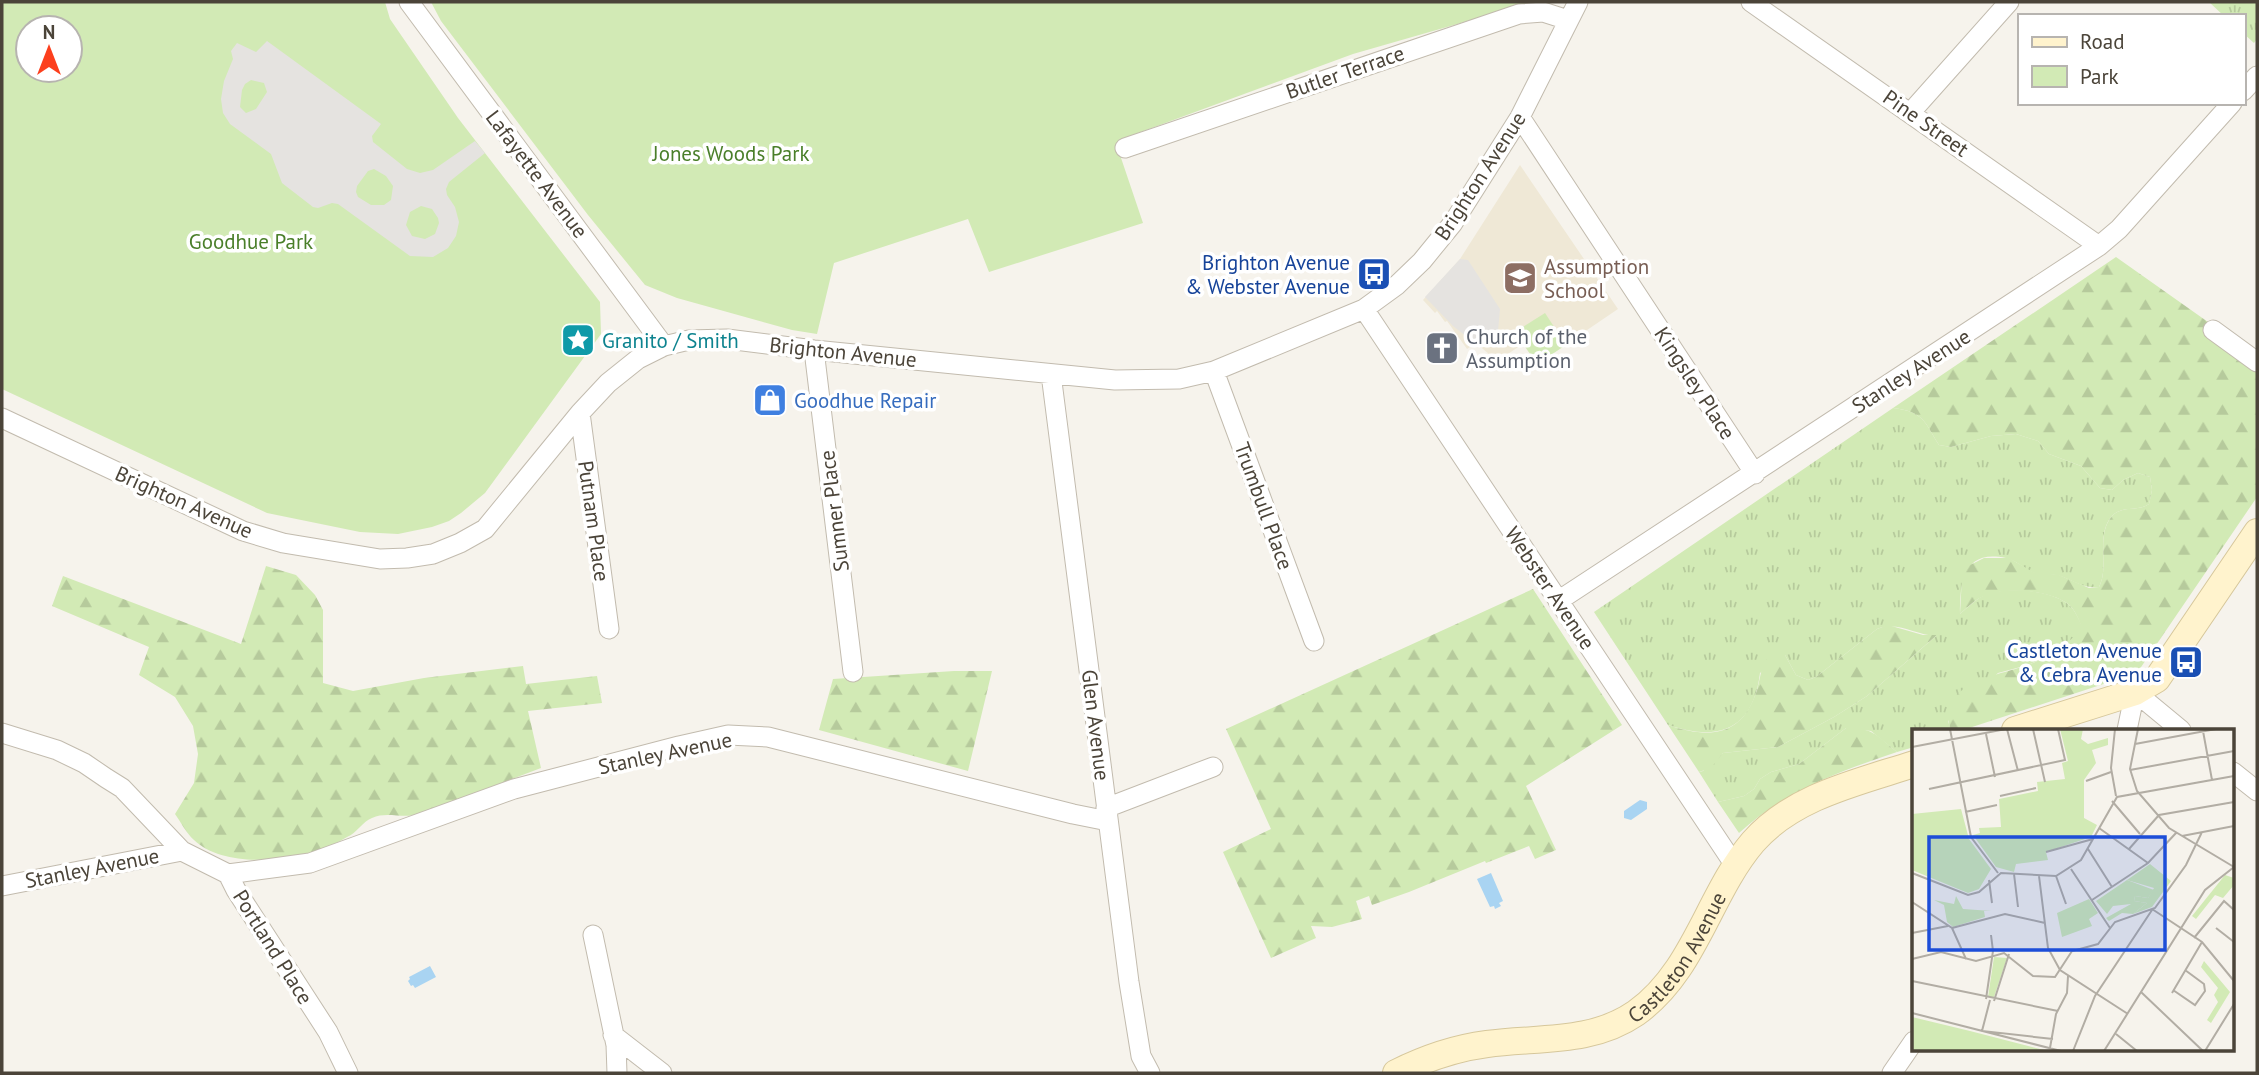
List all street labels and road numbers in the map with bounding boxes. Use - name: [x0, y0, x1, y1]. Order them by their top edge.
- street label: Butler Terrace: [1282, 39, 1408, 105]
- street label: Pine Street: [1878, 84, 1974, 162]
- street label: Lafayette Avenue: [480, 105, 594, 243]
- street label: Brighton Avenue: [1428, 107, 1532, 245]
- street label: Kingsley Place: [1649, 322, 1741, 444]
- street label: Stanley Avenue: [1847, 323, 1975, 419]
- street label: Brighton Avenue: [768, 331, 918, 373]
- street label: Trumbull Place: [1228, 439, 1300, 573]
- street label: Sumner Place: [813, 449, 855, 573]
- street label: Putnam Place: [572, 459, 616, 583]
- street label: Brighton Avenue: [111, 460, 257, 544]
- street label: Webster Avenue: [1499, 521, 1601, 655]
- street label: Glen Avenue: [1076, 668, 1116, 782]
- street label: Stanley Avenue: [596, 726, 734, 780]
- street label: Stanley Avenue: [23, 842, 161, 894]
- street label: Portland Place: [227, 885, 319, 1009]
- street label: Castleton Avenue: [1622, 887, 1732, 1028]

